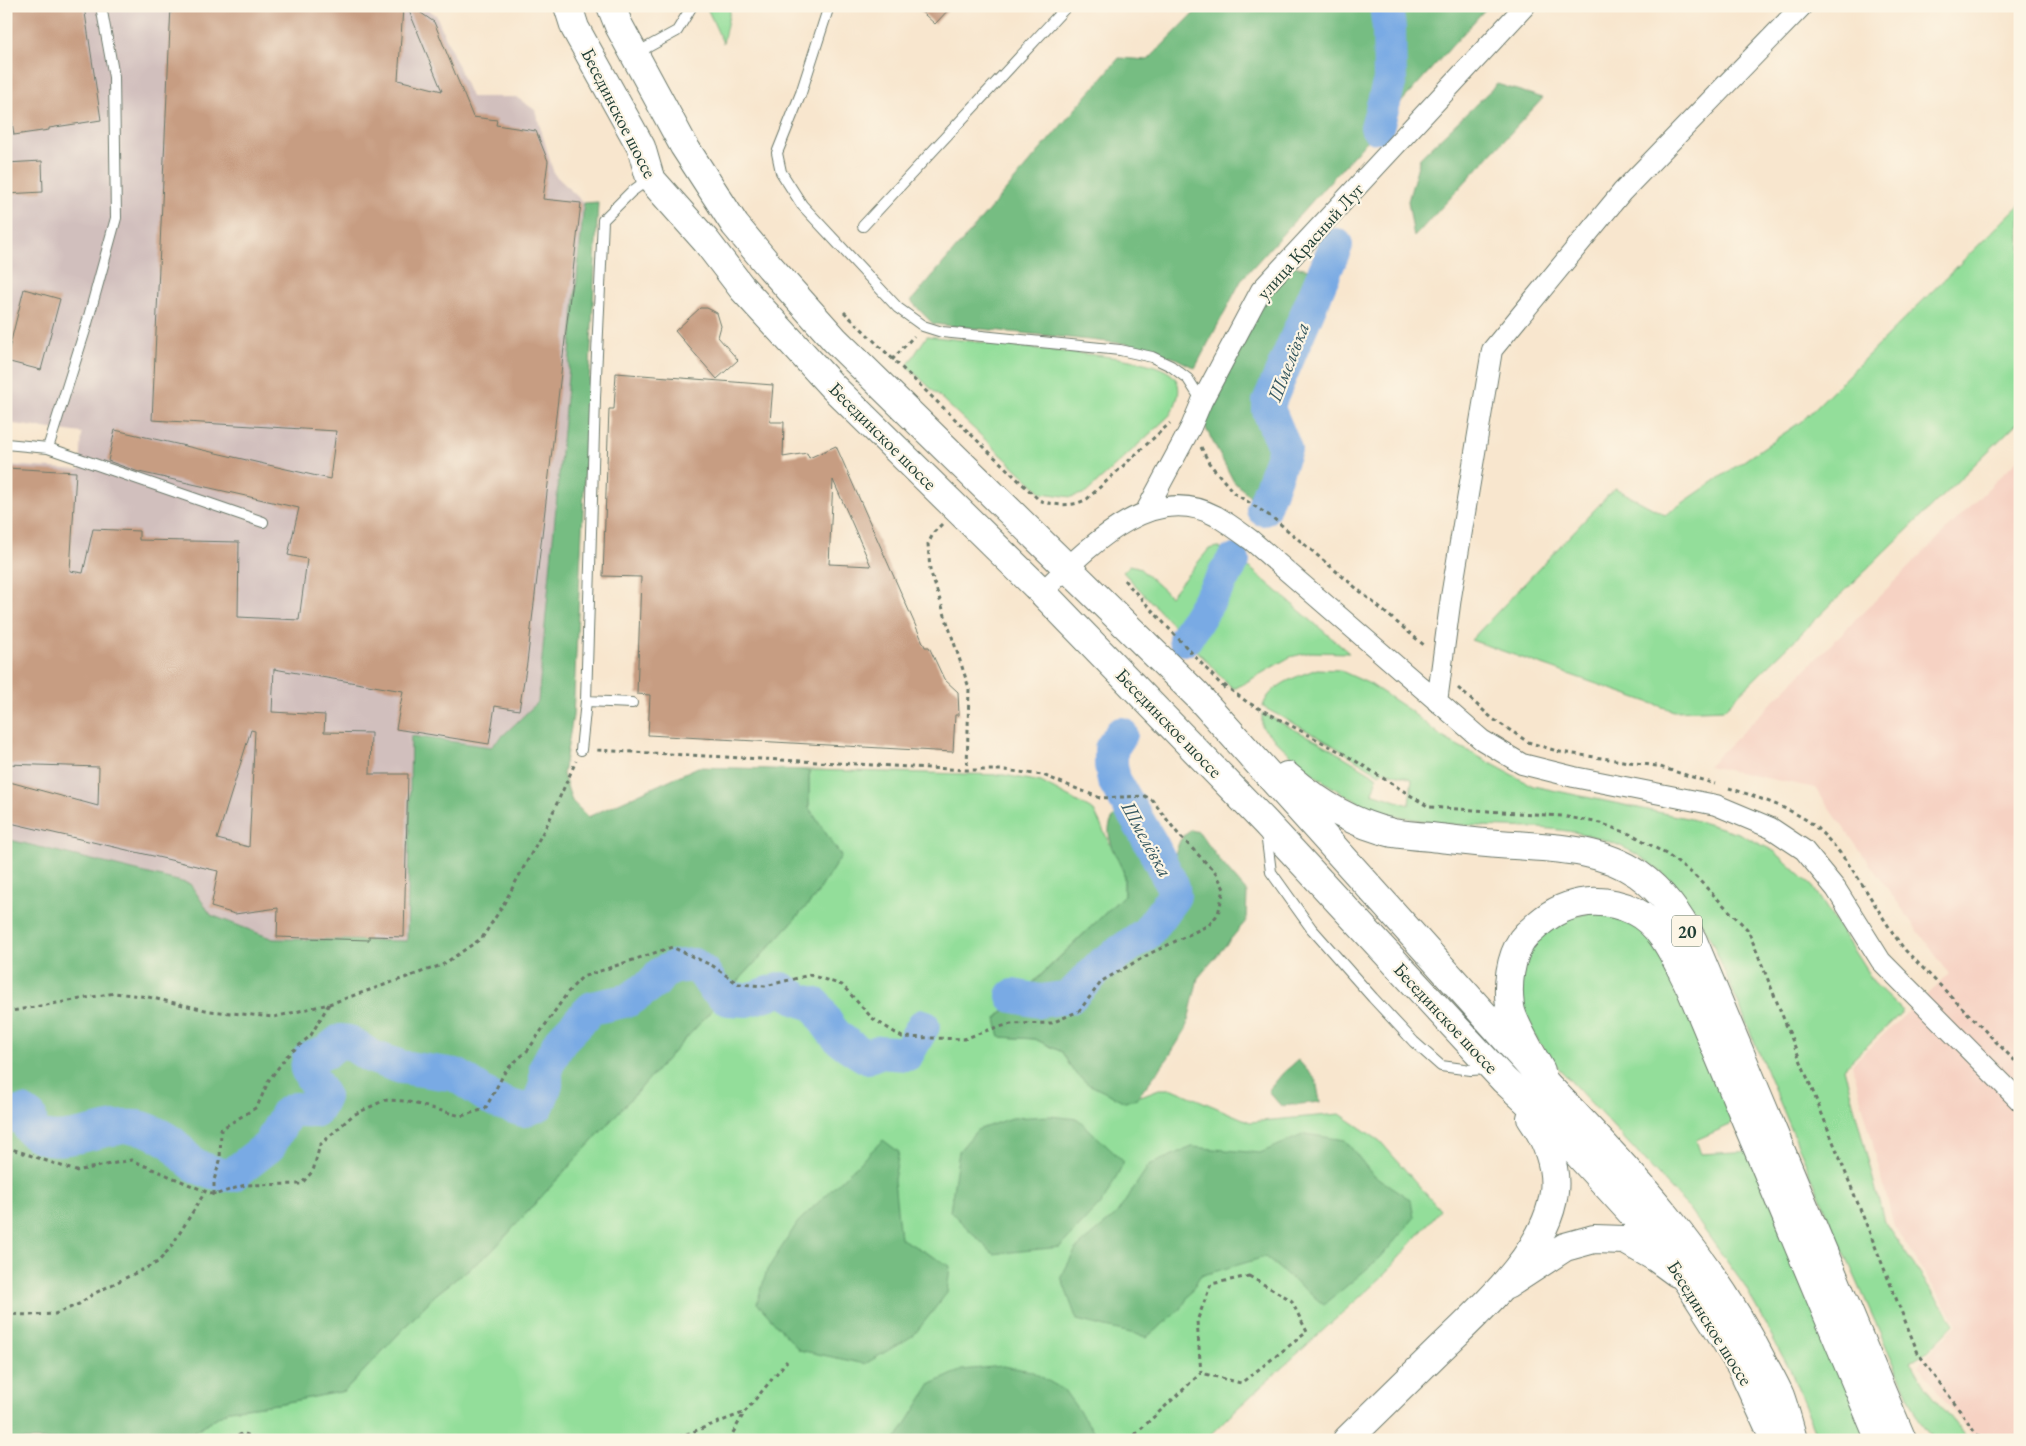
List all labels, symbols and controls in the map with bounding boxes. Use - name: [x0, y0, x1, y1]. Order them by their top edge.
- street label: Бесединское шоссе: [575, 44, 663, 182]
- street label: улица Красный Луг: [1251, 177, 1369, 305]
- water label: Шмелёвка: [1261, 319, 1315, 406]
- street label: Бесединское шоссе: [824, 377, 942, 495]
- street label: Бесединское шоссе: [1110, 663, 1228, 783]
- water label: Шмелёвка: [1115, 795, 1179, 882]
- road number: 20: [1672, 916, 1702, 946]
- street label: Бесединское шоссе: [1388, 957, 1504, 1079]
- street label: Бесединское шоссе: [1661, 1256, 1759, 1390]

